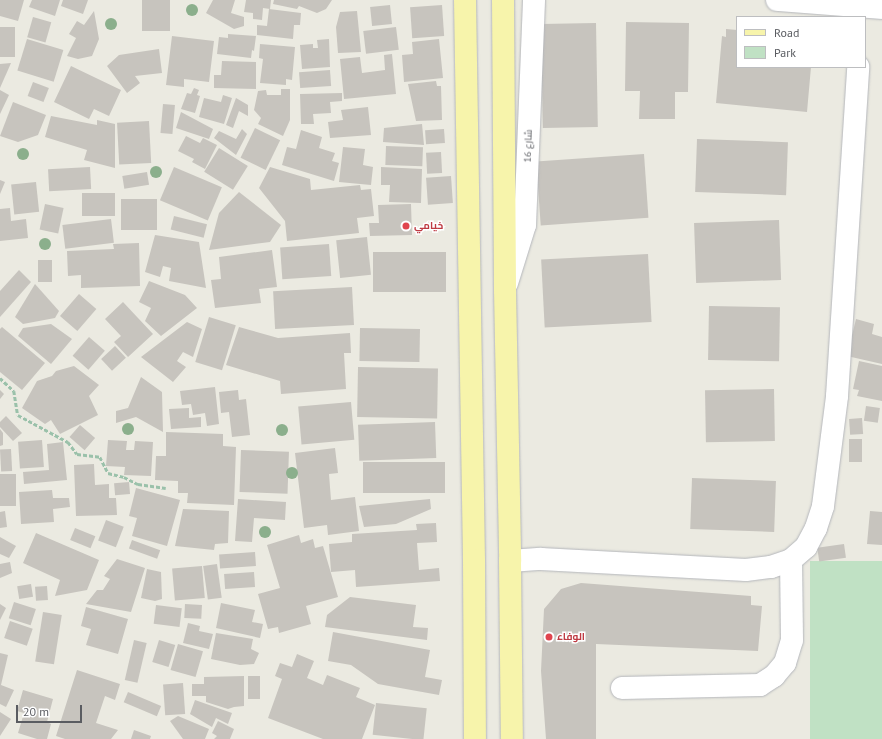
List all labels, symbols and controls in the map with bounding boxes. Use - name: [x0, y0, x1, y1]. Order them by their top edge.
- legend: [736, 16, 866, 68]
- text: Road: [774, 25, 799, 40]
- text: Park: [774, 45, 796, 60]
- street label: شارع 16: [521, 129, 535, 163]
- place label: خيامي: [414, 220, 443, 232]
- marker: خيامي: [401, 221, 411, 231]
- place label: الوفاء: [557, 631, 585, 643]
- marker: الوفاء: [544, 632, 554, 642]
- scale bar: [18, 697, 84, 723]
- text: 20 m: [23, 704, 49, 719]

